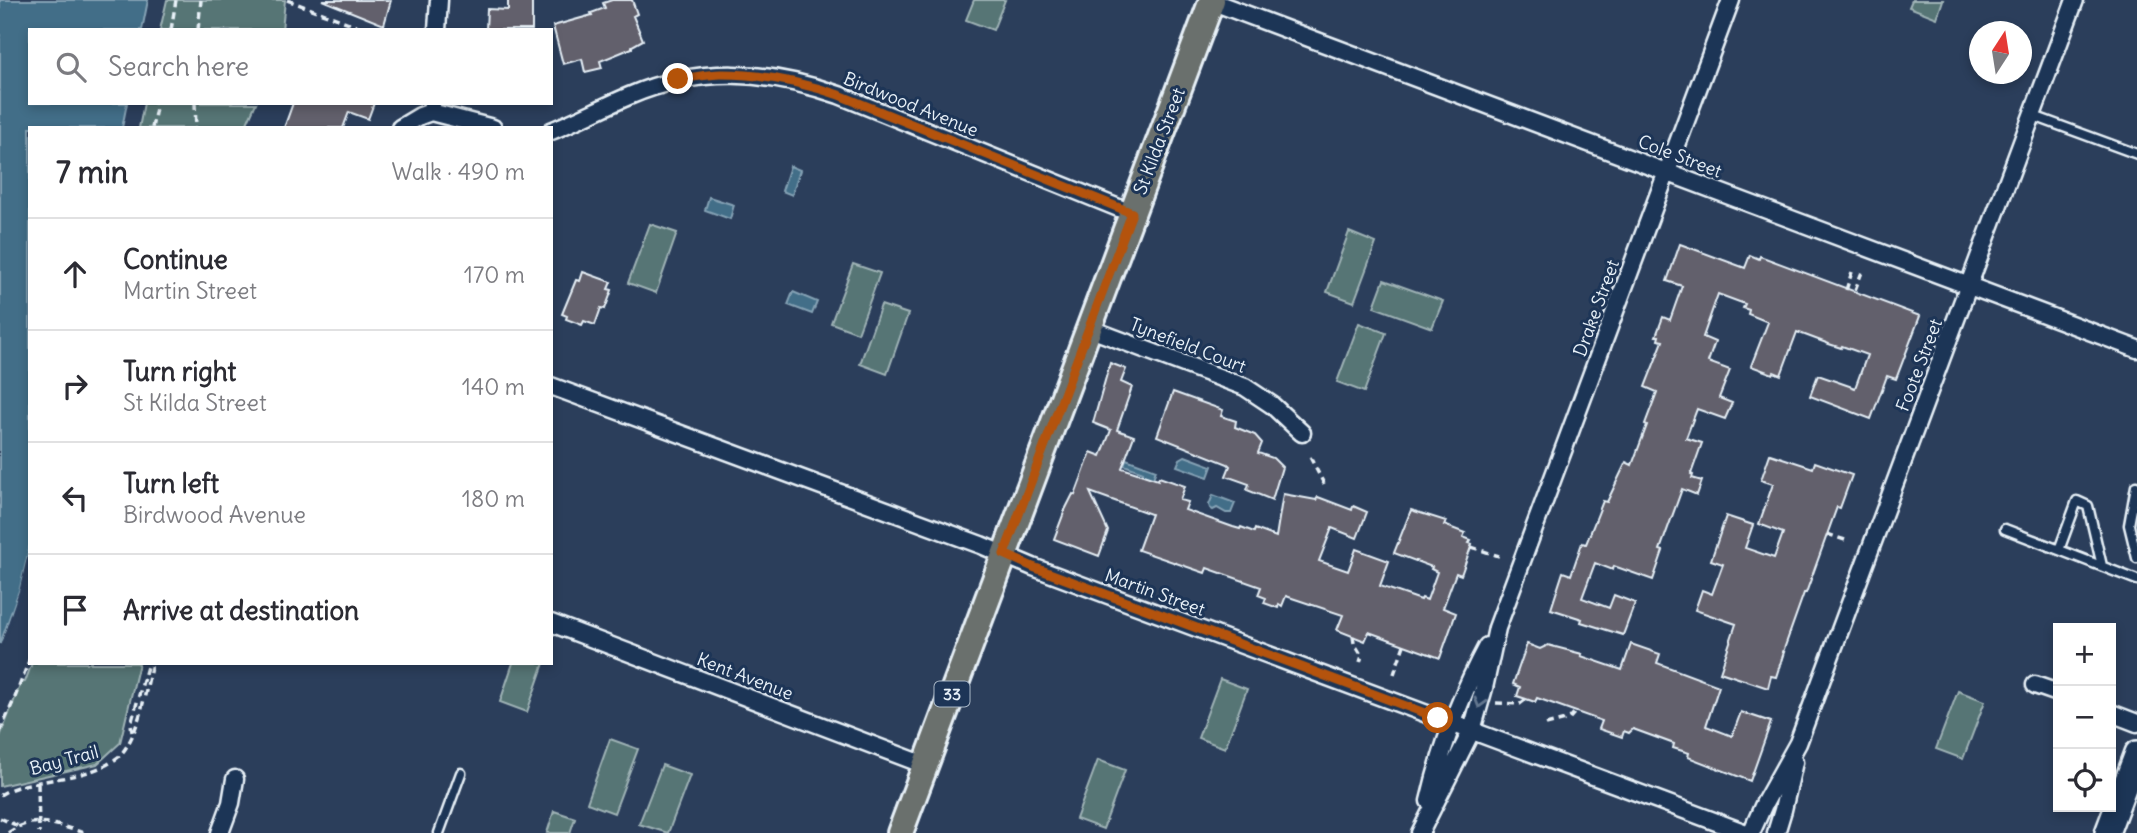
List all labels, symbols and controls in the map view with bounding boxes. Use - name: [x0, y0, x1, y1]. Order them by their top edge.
- north arrow: [1969, 21, 2032, 84]
- search box: [28, 28, 553, 105]
- icon: search: [52, 48, 90, 86]
- text: Search here: [108, 50, 249, 83]
- route end: [662, 63, 693, 94]
- street label: Birdwood Avenue: [840, 67, 982, 141]
- street label: St Kilda Street: [1128, 84, 1190, 198]
- street label: Cole Street: [1635, 130, 1725, 182]
- text: 7 min: [56, 153, 128, 191]
- text: Walk · 490 m: [391, 157, 525, 186]
- text: Continue: [123, 243, 228, 276]
- icon: ahead: [56, 255, 94, 293]
- street label: Drake Street: [1568, 256, 1624, 360]
- text: 170 m: [464, 260, 525, 289]
- text: Martin Street: [123, 276, 257, 305]
- street label: Tynefield Court: [1127, 312, 1249, 378]
- street label: Foote Street: [1891, 315, 1947, 415]
- text: Turn right: [123, 355, 236, 388]
- icon: right: [56, 367, 94, 405]
- text: 140 m: [462, 372, 525, 401]
- text: St Kilda Street: [123, 388, 267, 417]
- text: Turn left: [123, 467, 219, 500]
- icon: left: [56, 479, 94, 517]
- text: 180 m: [462, 484, 525, 513]
- text: Birdwood Avenue: [123, 500, 306, 529]
- street label: Martin Street: [1102, 563, 1208, 621]
- icon: arrive: [56, 591, 94, 629]
- text: Arrive at destination: [123, 594, 359, 627]
- map controls: [2053, 623, 2116, 812]
- button: +: [2053, 623, 2116, 686]
- street label: Kent Avenue: [694, 647, 796, 705]
- road number: 33: [934, 681, 970, 706]
- button: −: [2053, 686, 2116, 749]
- one-way arrow: [1473, 697, 1488, 709]
- route start: [1422, 702, 1453, 733]
- street label: Bay Trail: [27, 740, 101, 780]
- button: locate: [2053, 749, 2116, 812]

